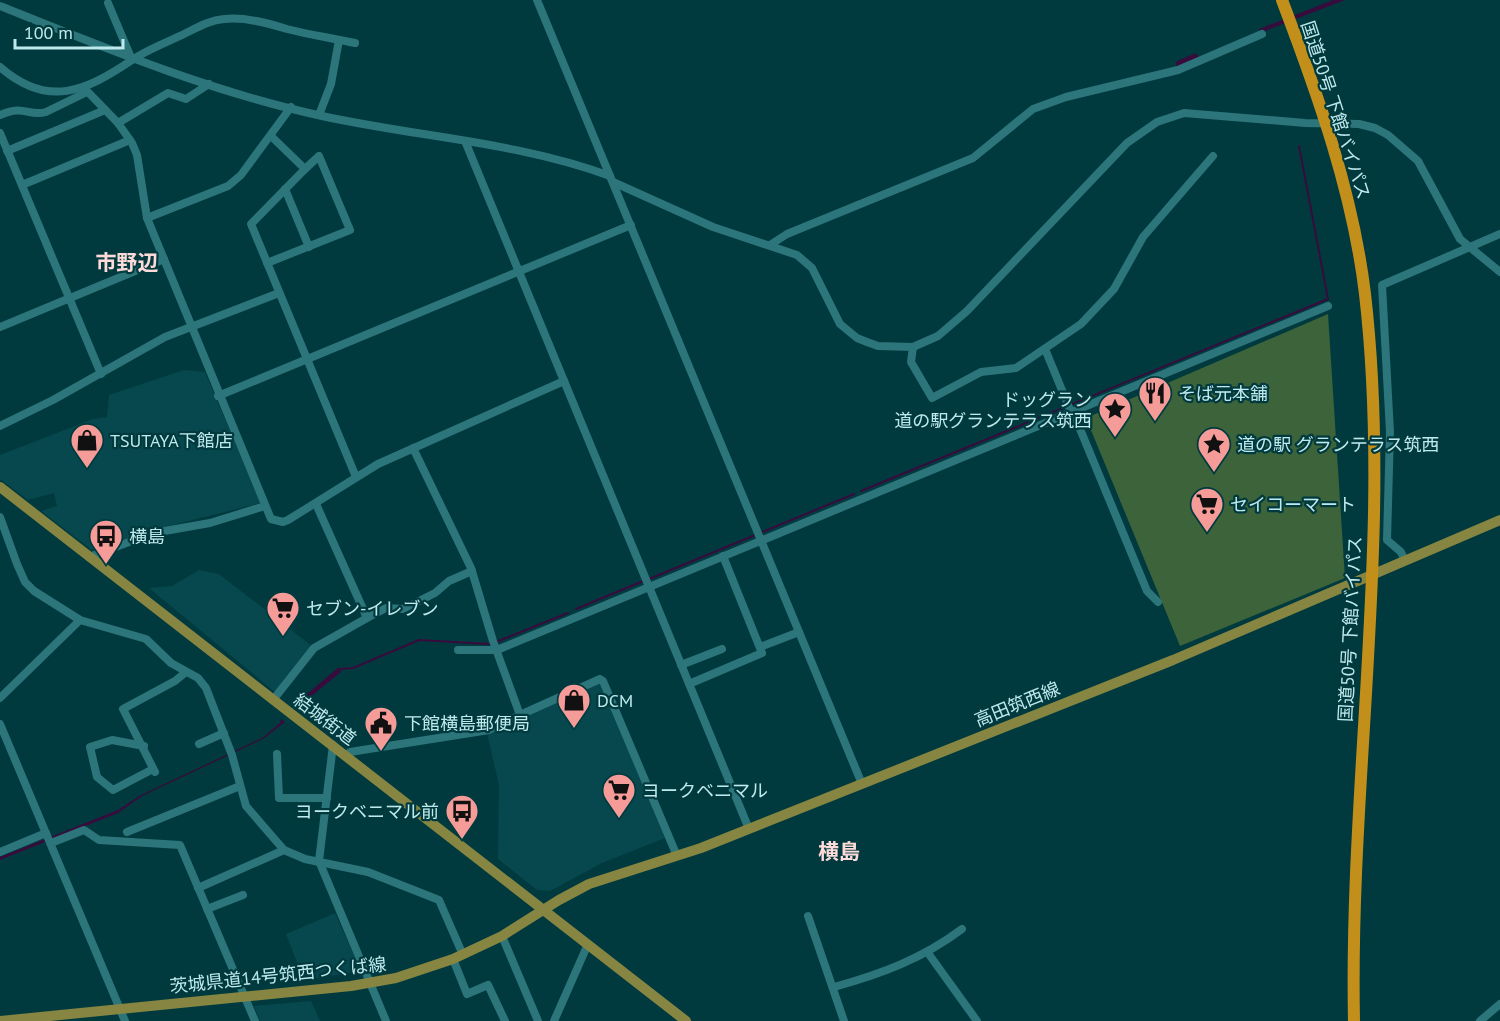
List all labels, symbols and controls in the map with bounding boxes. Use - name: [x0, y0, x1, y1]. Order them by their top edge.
- scale bar: [15, 12, 123, 50]
- street label: 国道50号 下館バイパス: [1296, 18, 1376, 202]
- text: 100 m: [24, 21, 73, 44]
- district label: 市野辺: [96, 249, 159, 276]
- restaurant icon: そば元本舗: [1137, 375, 1173, 422]
- place label: そば元本舗: [1178, 382, 1268, 405]
- place label: ドッグラン 道の駅グランテラス筑西: [894, 388, 1092, 432]
- place icon: ドッグラン 道の駅グランテラス筑西: [1097, 391, 1133, 438]
- shop icon: TSUTAYA下館店: [69, 422, 105, 469]
- place icon: 道の駅 グランテラス筑西: [1196, 426, 1232, 473]
- place label: TSUTAYA下館店: [110, 429, 233, 452]
- place label: 道の駅 グランテラス筑西: [1237, 433, 1439, 456]
- supermarket icon: セイコーマート: [1189, 486, 1225, 533]
- place label: セイコーマート: [1230, 493, 1356, 516]
- bus stop icon: 横島: [88, 518, 124, 565]
- place label: 横島: [129, 525, 165, 548]
- street label: 国道50号 下館バイパス: [1334, 535, 1366, 723]
- supermarket icon: セブン-イレブン: [265, 590, 301, 637]
- place label: セブン-イレブン: [306, 597, 438, 620]
- street label: 高田筑西線: [971, 676, 1063, 732]
- shop icon: DCM: [556, 682, 592, 729]
- street label: 結城街道: [289, 688, 361, 750]
- place label: DCM: [597, 689, 633, 712]
- public building icon: 下館横島郵便局: [363, 705, 399, 752]
- place label: 下館横島郵便局: [404, 712, 530, 735]
- supermarket icon: ヨークベニマル: [601, 772, 637, 819]
- place label: ヨークベニマル: [642, 779, 768, 802]
- bus stop icon: ヨークベニマル前: [444, 793, 480, 840]
- place label: ヨークベニマル前: [295, 800, 439, 823]
- district label: 横島: [818, 838, 860, 865]
- street label: 茨城県道14号筑西つくば線: [169, 952, 387, 998]

